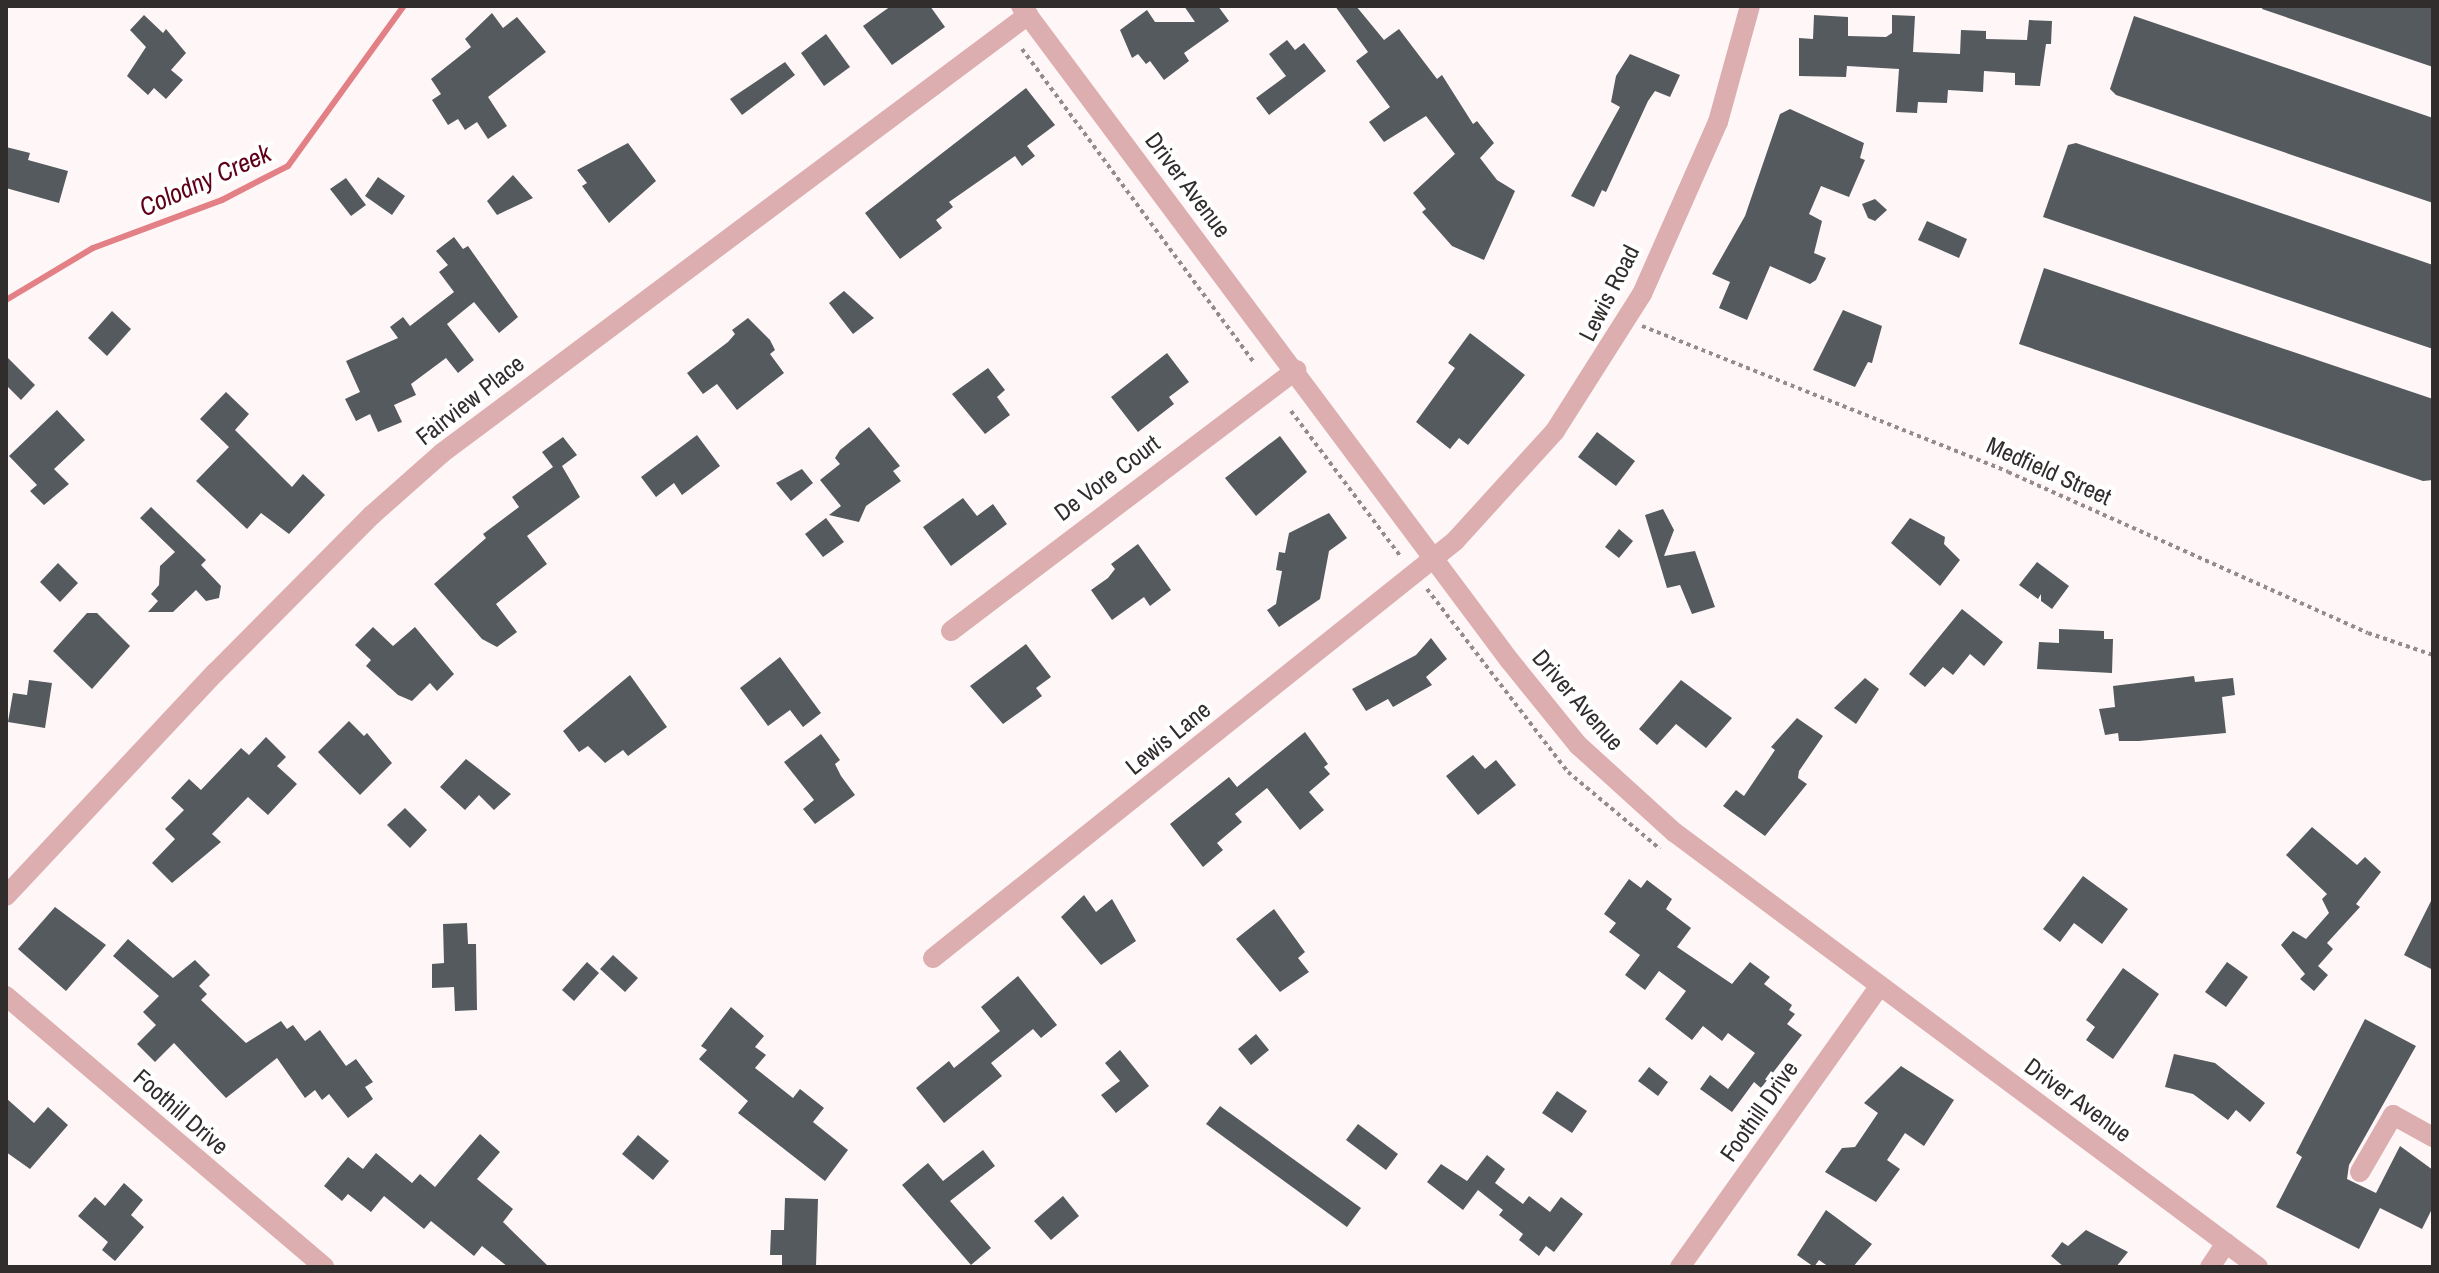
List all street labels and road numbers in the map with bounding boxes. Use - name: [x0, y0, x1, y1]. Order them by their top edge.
- street label: Driver Avenue: [1139, 126, 1237, 244]
- street label: Lewis Road: [1573, 240, 1645, 346]
- street label: Fairview Place: [410, 349, 530, 451]
- street label: De Vore Court: [1049, 429, 1165, 527]
- street label: Medfield Street: [1982, 431, 2116, 511]
- street label: Driver Avenue: [1526, 643, 1630, 757]
- street label: Lewis Lane: [1120, 695, 1216, 781]
- street label: Driver Avenue: [2019, 1051, 2137, 1149]
- street label: Foothill Drive: [1714, 1055, 1804, 1167]
- street label: Foothill Drive: [128, 1063, 234, 1161]

